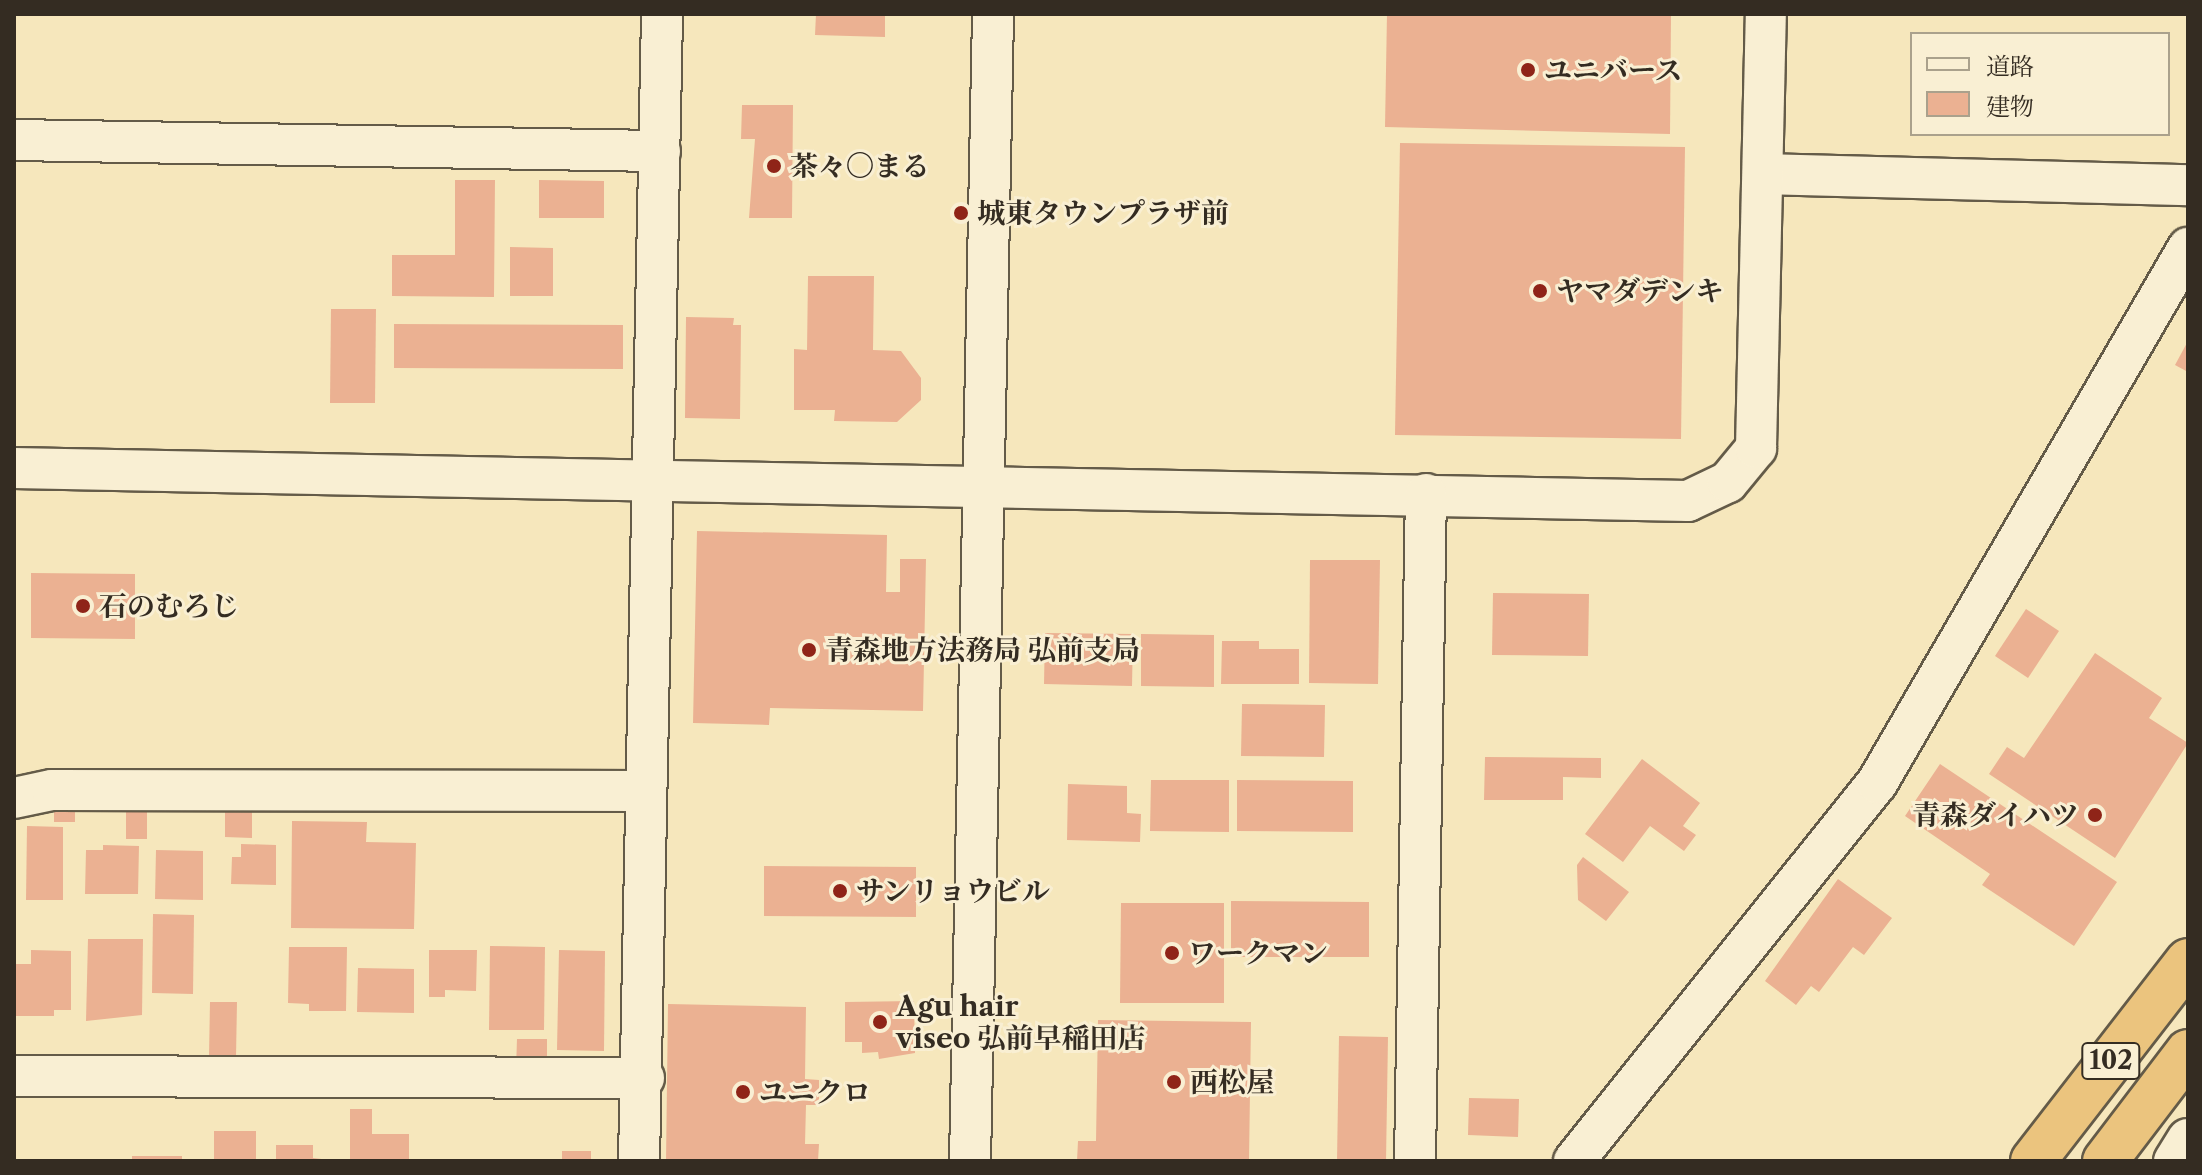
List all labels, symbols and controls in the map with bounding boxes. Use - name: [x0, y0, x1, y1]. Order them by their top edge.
- legend: [1910, 32, 2170, 136]
- text: 道路: [1986, 52, 2034, 81]
- place label: ユニバース: [1544, 53, 1684, 87]
- marker: ユニバース: [1519, 61, 1537, 79]
- text: 建物: [1986, 92, 2034, 121]
- place label: 茶々〇まる: [790, 149, 930, 183]
- marker: 茶々〇まる: [765, 157, 783, 175]
- place label: 城東タウンプラザ前: [977, 196, 1229, 230]
- marker: 城東タウンプラザ前: [952, 204, 970, 222]
- place label: ヤマダデンキ: [1556, 274, 1724, 308]
- marker: ヤマダデンキ: [1531, 282, 1549, 300]
- place label: 石のむろじ: [99, 589, 239, 623]
- marker: 石のむろじ: [74, 597, 92, 615]
- place label: 青森地方法務局 弘前支局: [825, 633, 1140, 667]
- marker: 青森地方法務局 弘前支局: [800, 641, 818, 659]
- place label: 青森ダイハツ: [1911, 798, 2079, 832]
- marker: 青森ダイハツ: [2086, 806, 2104, 824]
- place label: サンリョウビル: [856, 874, 1052, 908]
- marker: サンリョウビル: [831, 882, 849, 900]
- place label: ワークマン: [1188, 936, 1328, 970]
- marker: ワークマン: [1163, 944, 1181, 962]
- place label: Agu hair viseo 弘前早稲田店: [896, 989, 1146, 1055]
- marker: Agu hair viseo 弘前早稲田店: [871, 1013, 889, 1031]
- road number: 102: [2081, 1039, 2141, 1083]
- place label: 西松屋: [1190, 1065, 1274, 1099]
- marker: 西松屋: [1165, 1073, 1183, 1091]
- place label: ユニクロ: [759, 1075, 871, 1109]
- marker: ユニクロ: [734, 1083, 752, 1101]

